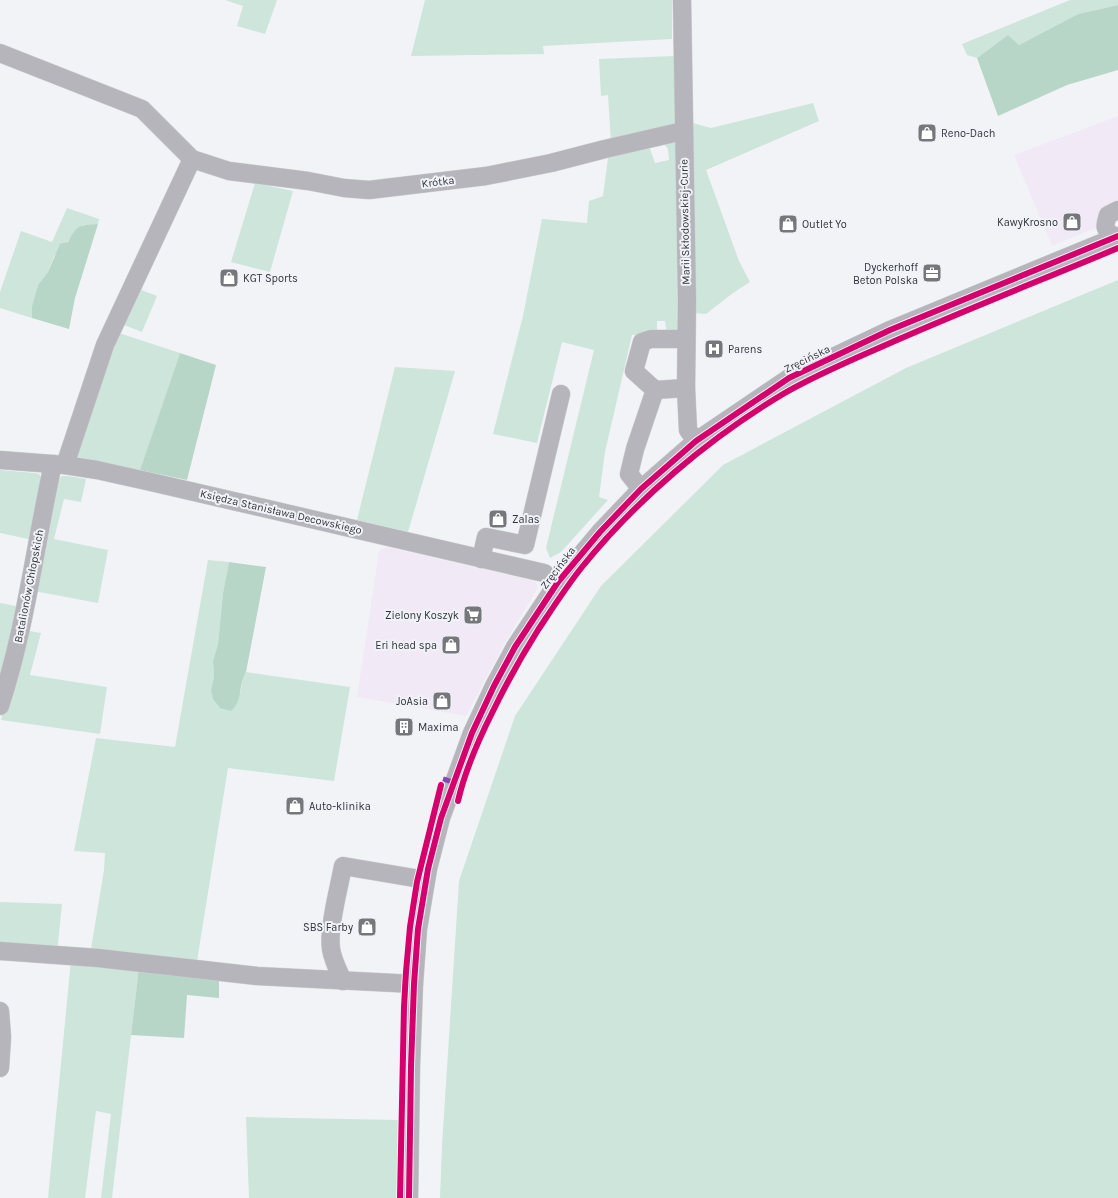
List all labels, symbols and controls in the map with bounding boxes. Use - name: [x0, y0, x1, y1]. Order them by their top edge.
- shop icon: Reno-Dach: [916, 122, 938, 144]
- place label: Reno-Dach: [941, 127, 996, 140]
- street label: Marii Skłodowskiej-Curie: [677, 159, 693, 285]
- street label: Krótka: [421, 174, 455, 190]
- shop icon: KawyKrosno: [1061, 211, 1083, 233]
- shop icon: Outlet Yo: [777, 213, 799, 235]
- place label: KawyKrosno: [997, 216, 1058, 229]
- place label: Outlet Yo: [802, 218, 847, 231]
- place label: Dyckerhoff Beton Polska: [853, 261, 918, 287]
- office icon: Dyckerhoff Beton Polska: [921, 262, 943, 284]
- shop icon: KGT Sports: [218, 267, 240, 289]
- place label: KGT Sports: [243, 272, 298, 285]
- hospital icon: Parens: [703, 338, 725, 360]
- street label: Zręcińska: [782, 342, 832, 376]
- place label: Parens: [728, 343, 762, 356]
- street label: Księdza Stanisława Decowskiego: [199, 487, 363, 537]
- shop icon: Zalas: [487, 508, 509, 530]
- place label: Zalas: [512, 513, 540, 526]
- street label: Batalionów Chłopskich: [12, 528, 46, 644]
- street label: Zręcińska: [538, 544, 578, 592]
- supermarket icon: Zielony Koszyk: [462, 604, 484, 626]
- place label: Zielony Koszyk: [385, 609, 459, 622]
- shop icon: Eri head spa: [440, 634, 462, 656]
- place label: Eri head spa: [375, 639, 437, 652]
- shop icon: JoAsia: [431, 690, 453, 712]
- place label: JoAsia: [396, 695, 428, 708]
- building icon: Maxima: [393, 716, 415, 738]
- place label: Maxima: [418, 721, 459, 734]
- shop icon: Auto-klinika: [284, 795, 306, 817]
- place label: Auto-klinika: [309, 800, 371, 813]
- shop icon: SBS Farby: [356, 916, 378, 938]
- place label: SBS Farby: [303, 921, 353, 934]

